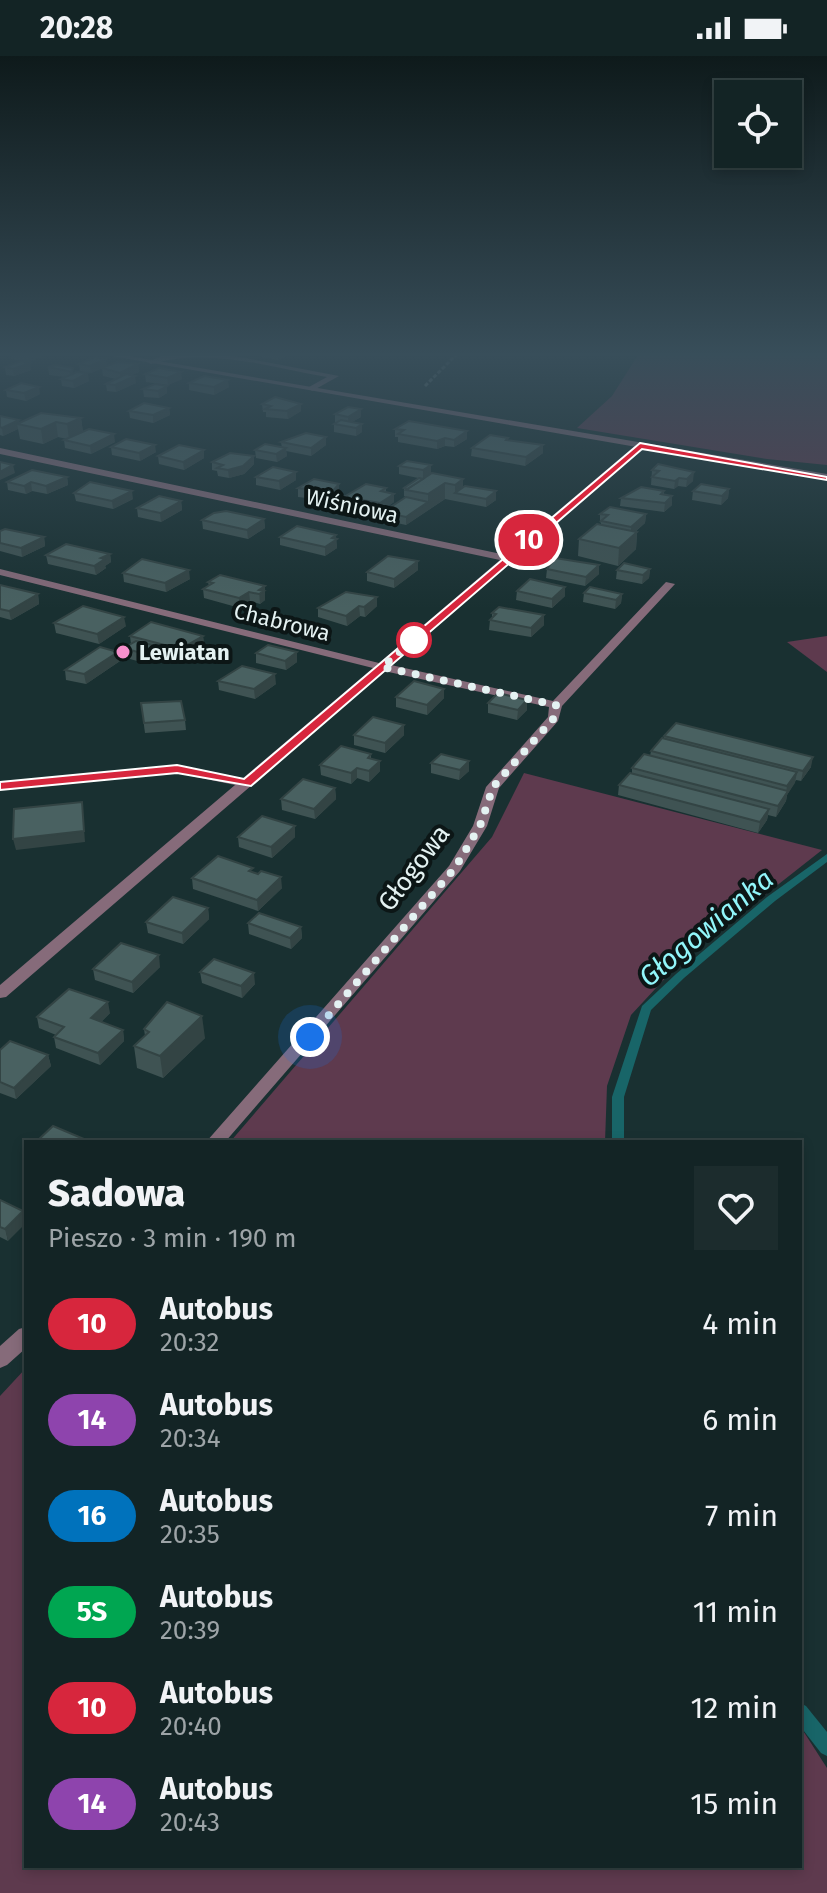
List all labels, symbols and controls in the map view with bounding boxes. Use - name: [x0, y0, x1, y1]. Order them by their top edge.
- text: 20:28: [40, 10, 113, 46]
- map controls: [714, 80, 802, 168]
- button: locate: [714, 80, 802, 168]
- street label: Wiśniowa: [303, 483, 401, 529]
- line badge: 10: [493, 514, 565, 566]
- text: 10: [514, 523, 544, 556]
- street label: Chabrowa: [231, 597, 333, 647]
- unlabelled marker: [397, 623, 431, 657]
- place label: Lewiatan: [139, 639, 230, 666]
- marker: Lewiatan: [114, 643, 132, 661]
- street label: Głogowa: [371, 819, 457, 917]
- water label: Głogowianka: [632, 862, 780, 994]
- your location: [290, 1017, 330, 1057]
- button: heart: [694, 1166, 778, 1250]
- text: Sadowa: [48, 1170, 185, 1216]
- text: Pieszo · 3 min · 190 m: [48, 1223, 296, 1254]
- text: Autobus: [160, 1291, 273, 1327]
- text: 4 min: [702, 1306, 778, 1342]
- text: 10: [77, 1307, 107, 1340]
- text: 20:32: [160, 1327, 219, 1358]
- text: Autobus: [160, 1387, 273, 1423]
- text: 6 min: [702, 1402, 778, 1438]
- text: 14: [78, 1403, 106, 1436]
- text: 20:34: [160, 1423, 221, 1454]
- text: Autobus: [160, 1483, 273, 1519]
- text: 7 min: [705, 1498, 778, 1534]
- text: 16: [78, 1499, 106, 1532]
- text: 20:35: [160, 1519, 220, 1550]
- text: Autobus: [160, 1579, 273, 1615]
- text: 11 min: [693, 1594, 778, 1630]
- text: 5S: [77, 1595, 107, 1628]
- text: 20:39: [160, 1615, 220, 1646]
- text: Autobus: [160, 1675, 273, 1711]
- text: 12 min: [690, 1690, 778, 1726]
- text: 10: [77, 1691, 107, 1724]
- text: 20:40: [160, 1711, 222, 1742]
- text: Autobus: [160, 1771, 273, 1807]
- text: 15 min: [690, 1786, 778, 1822]
- text: 14: [78, 1787, 106, 1820]
- text: 20:43: [160, 1807, 220, 1838]

